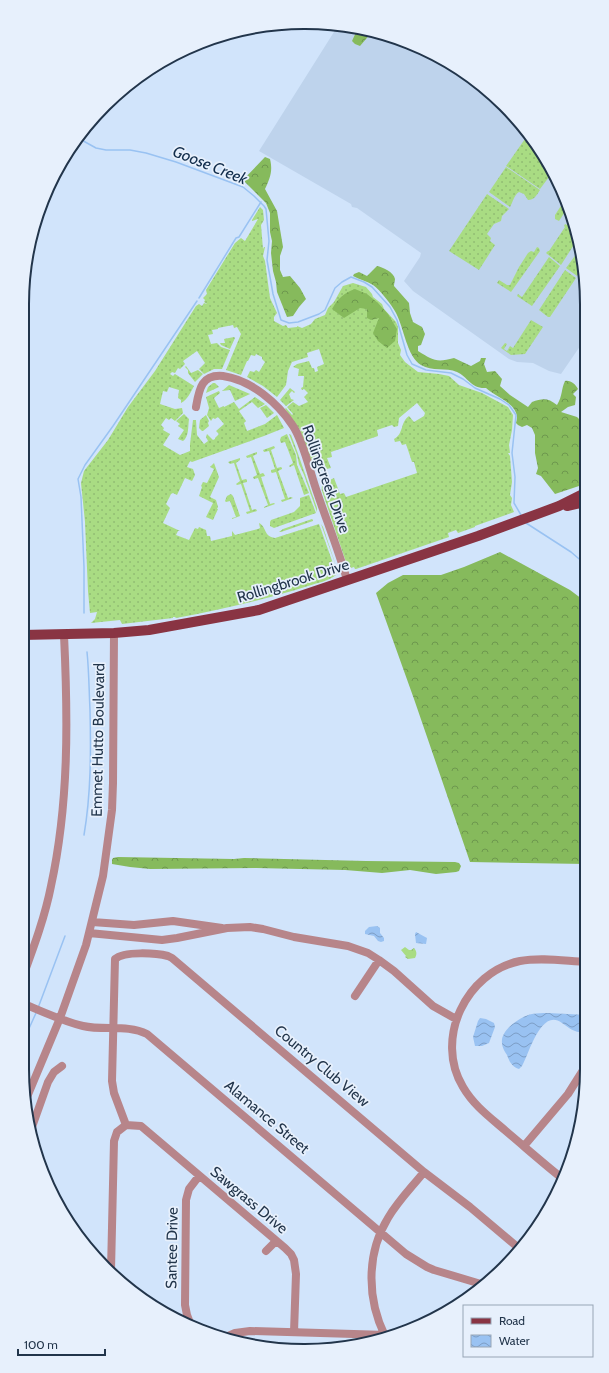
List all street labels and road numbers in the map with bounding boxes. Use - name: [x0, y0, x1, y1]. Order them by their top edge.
- street label: Rollingcreek Drive: [298, 423, 354, 536]
- street label: Rollingbrook Drive: [235, 555, 352, 607]
- street label: Emmet Hutto Boulevard: [88, 663, 108, 817]
- street label: Country Club View: [271, 1021, 373, 1111]
- street label: Alamance Street: [221, 1076, 313, 1158]
- street label: Sawgrass Drive: [207, 1162, 292, 1238]
- street label: Santee Drive: [162, 1207, 182, 1289]

